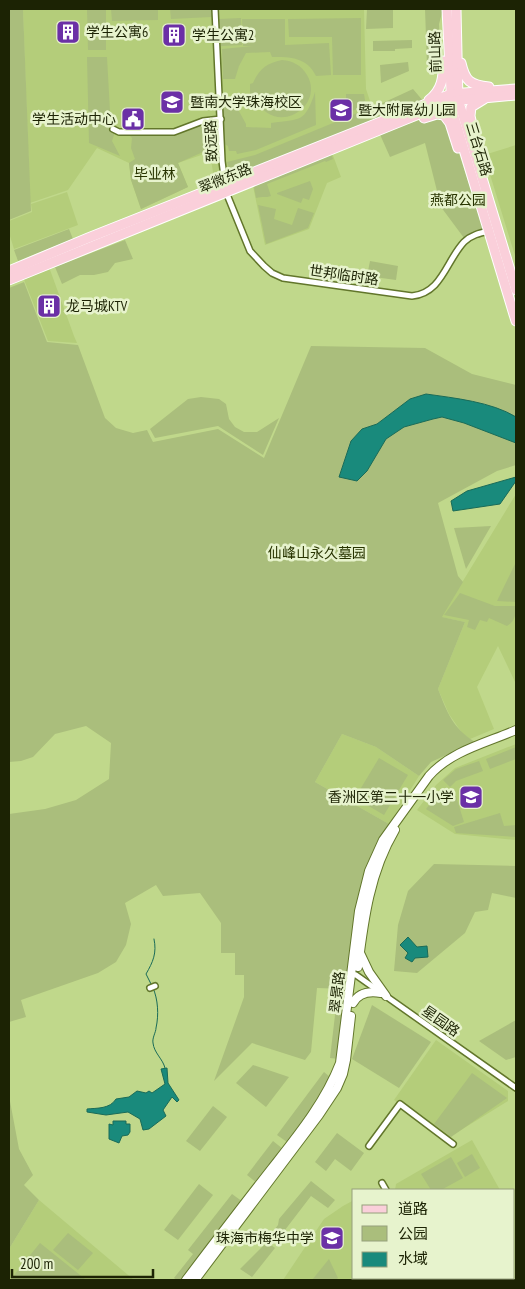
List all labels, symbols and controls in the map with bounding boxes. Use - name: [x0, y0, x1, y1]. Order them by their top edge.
- building icon: 学生公寓6: [55, 19, 81, 45]
- building icon: 学生公寓2: [161, 22, 187, 48]
- place label: 学生公寓6: [86, 23, 148, 41]
- place label: 学生公寓2: [192, 26, 254, 44]
- street label: 前山路: [425, 31, 445, 73]
- school or university icon: 暨南大学珠海校区: [159, 89, 185, 115]
- place label: 暨南大学珠海校区: [190, 93, 302, 111]
- school or university icon: 暨大附属幼儿园: [328, 97, 354, 123]
- place label: 暨大附属幼儿园: [358, 101, 456, 119]
- public building icon: 学生活动中心: [120, 106, 146, 132]
- place label: 学生活动中心: [32, 110, 116, 128]
- street label: 致远路: [201, 120, 221, 162]
- street label: 三台石路: [462, 120, 496, 178]
- street label: 翠微东路: [196, 159, 254, 197]
- park label: 毕业林: [134, 165, 176, 183]
- park label: 燕都公园: [430, 191, 486, 209]
- street label: 世邦临时路: [308, 261, 380, 289]
- building icon: 龙马城KTV: [36, 293, 62, 319]
- place label: 龙马城KTV: [66, 297, 128, 315]
- park label: 仙峰山永久墓园: [268, 544, 366, 562]
- school or university icon: 香洲区第二十一小学: [458, 784, 484, 810]
- place label: 香洲区第二十一小学: [328, 788, 454, 806]
- street label: 翠景路: [326, 970, 348, 1014]
- street label: 星园路: [419, 1002, 463, 1040]
- legend: [352, 1189, 515, 1279]
- text: 道路: [398, 1199, 428, 1218]
- text: 公园: [398, 1224, 428, 1243]
- school or university icon: 珠海市梅华中学: [319, 1225, 345, 1251]
- place label: 珠海市梅华中学: [216, 1229, 314, 1247]
- scale bar: [12, 1246, 154, 1278]
- text: 水域: [398, 1249, 428, 1268]
- text: 200 m: [20, 1254, 53, 1273]

